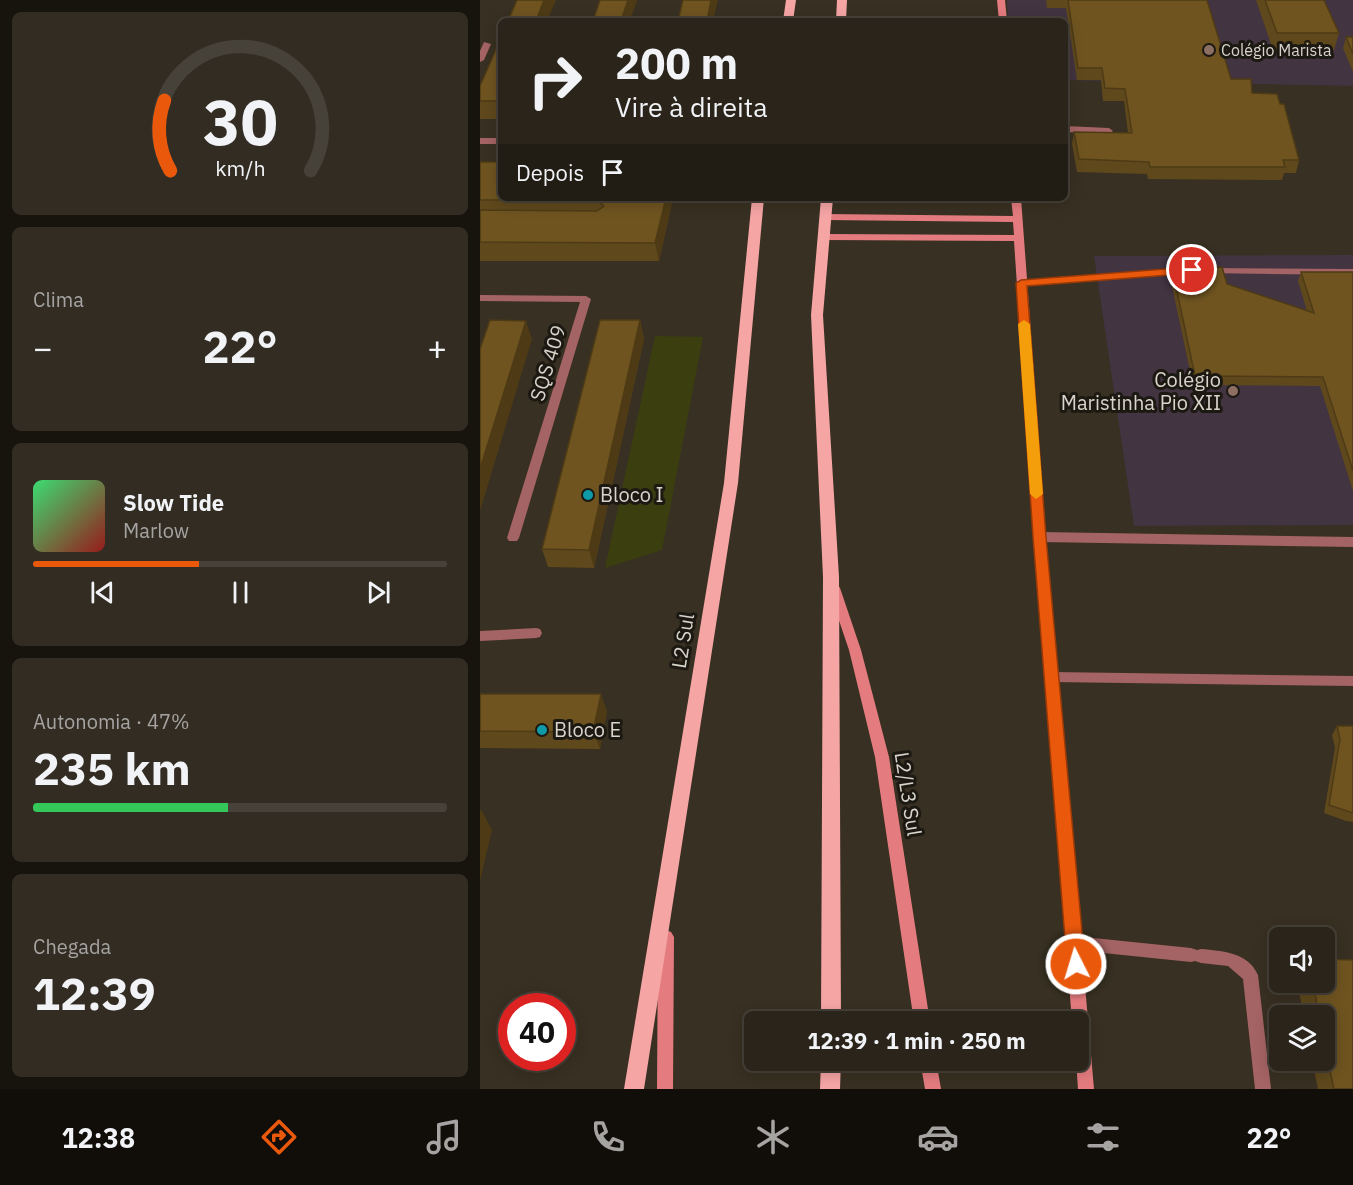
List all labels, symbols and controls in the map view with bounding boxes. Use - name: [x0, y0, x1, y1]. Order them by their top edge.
- text: 200 m: [615, 36, 738, 91]
- place label: Colégio Marista: [1221, 40, 1332, 60]
- icon: right: [516, 42, 594, 120]
- marker: Colégio Marista: [1202, 43, 1216, 57]
- text: 30: [203, 81, 277, 162]
- text: Vire à direita: [615, 89, 768, 124]
- text: km/h: [215, 154, 265, 182]
- icon: arrive: [596, 156, 629, 189]
- text: Depois: [516, 158, 584, 187]
- pin: [1166, 244, 1217, 295]
- icon: arrive: [1175, 253, 1208, 286]
- text: Clima: [33, 286, 84, 313]
- text: 22°: [202, 317, 278, 375]
- street label: SQS 409: [523, 322, 572, 404]
- text: −: [33, 326, 53, 369]
- text: +: [427, 326, 447, 369]
- place label: Colégio Maristinha Pio XII: [1061, 366, 1221, 416]
- marker: Colégio Maristinha Pio XII: [1226, 384, 1240, 398]
- place label: Bloco I: [600, 481, 664, 508]
- text: Slow Tide: [123, 488, 224, 517]
- marker: Bloco I: [581, 488, 595, 502]
- text: Marlow: [123, 517, 189, 544]
- icon: previous: [86, 576, 119, 609]
- icon: pause: [224, 576, 257, 609]
- icon: next: [362, 576, 395, 609]
- street label: L2 Sul: [665, 612, 700, 670]
- text: Autonomia · 47%: [33, 708, 190, 735]
- place label: Bloco E: [554, 716, 621, 743]
- marker: Bloco E: [535, 723, 549, 737]
- text: 235 km: [33, 739, 191, 797]
- street label: L2/L3 Sul: [889, 750, 928, 838]
- map controls: [1269, 927, 1335, 1071]
- button: sound: [1269, 927, 1335, 993]
- position arrow: [1044, 932, 1108, 996]
- text: Chegada: [33, 933, 111, 960]
- text: 12:39: [33, 964, 156, 1022]
- speed limit sign: 40: [498, 993, 576, 1071]
- button: layers: [1269, 1005, 1335, 1071]
- text: 12:39 · 1 min · 250 m: [807, 1026, 1026, 1055]
- icon: directions: [258, 1116, 300, 1158]
- icon: music: [423, 1116, 465, 1158]
- icon: phone: [587, 1116, 629, 1158]
- icon: climate: [752, 1116, 794, 1158]
- icon: car: [917, 1116, 959, 1158]
- icon: filters: [1082, 1116, 1124, 1158]
- text: 12:38: [61, 1120, 135, 1155]
- text: 22°: [1246, 1120, 1292, 1155]

